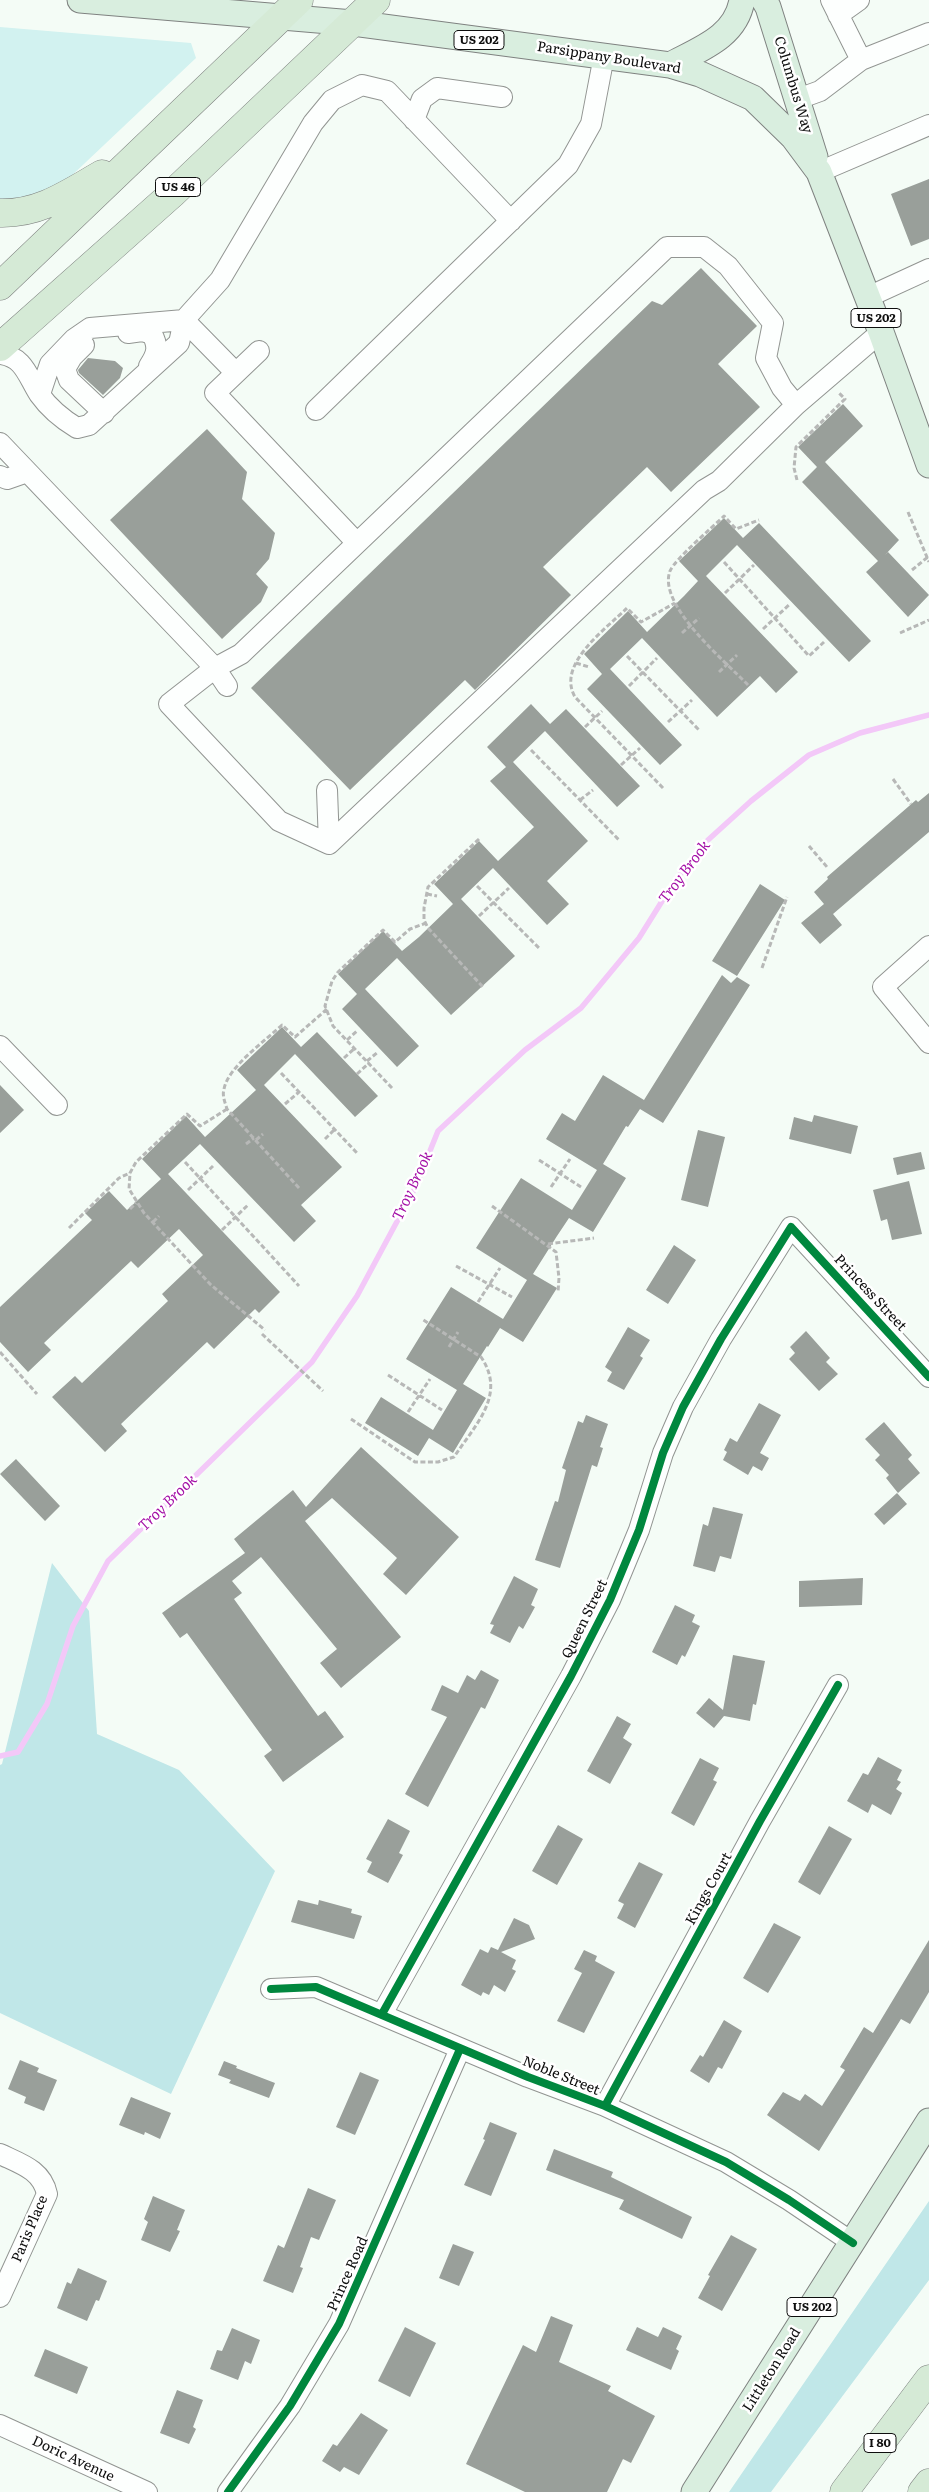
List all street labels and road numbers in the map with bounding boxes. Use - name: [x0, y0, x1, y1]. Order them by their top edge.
- road number: US 202: [454, 30, 504, 50]
- street label: Columbus Way: [770, 34, 816, 136]
- street label: Parsippany Boulevard: [536, 38, 682, 78]
- road number: US 46: [156, 178, 200, 196]
- road number: US 202: [851, 308, 901, 328]
- street label: Princess Street: [830, 1251, 910, 1335]
- street label: Queen Street: [559, 1577, 611, 1661]
- street label: Kings Court: [682, 1850, 736, 1928]
- street label: Noble Street: [520, 2053, 602, 2099]
- street label: Paris Place: [8, 2193, 52, 2265]
- street label: Prince Road: [324, 2234, 372, 2314]
- road number: US 202: [787, 2298, 837, 2316]
- street label: Littleton Road: [740, 2325, 804, 2415]
- street label: Doric Avenue: [29, 2433, 117, 2485]
- road number: I 80: [864, 2434, 896, 2452]

